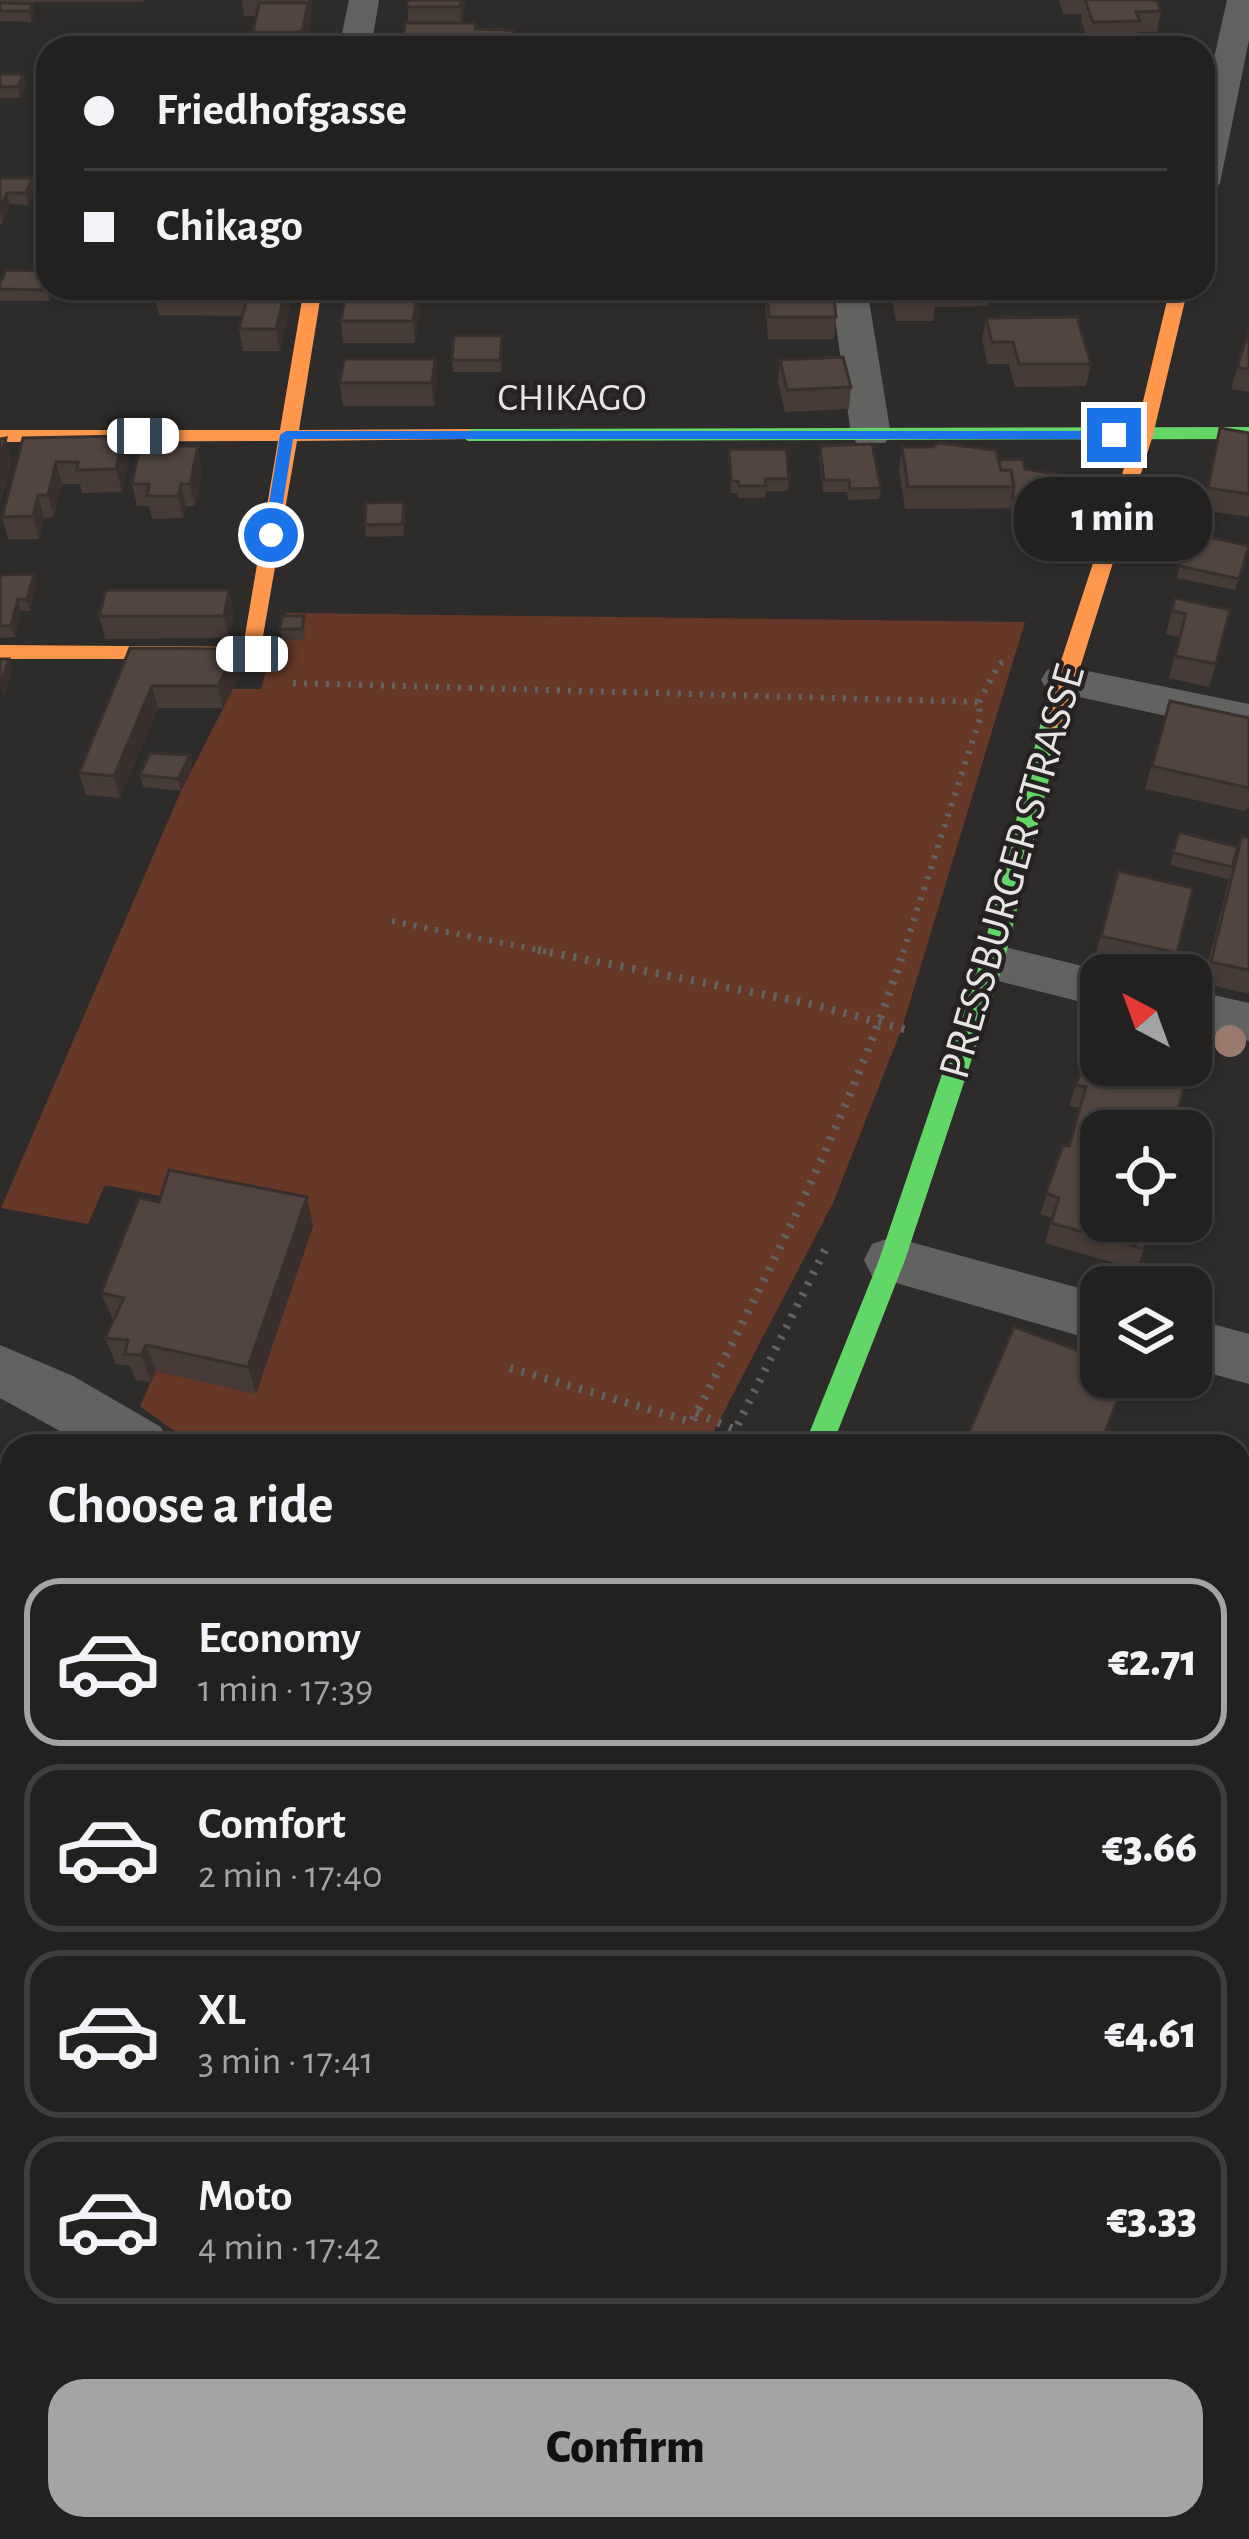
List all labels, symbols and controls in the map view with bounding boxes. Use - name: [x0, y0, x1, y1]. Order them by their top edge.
- text: Friedhofgasse: [156, 88, 407, 133]
- text: Chikago: [156, 204, 303, 249]
- street label: CHIKAGO: [498, 379, 646, 418]
- route end: [1087, 408, 1141, 462]
- car: [107, 418, 179, 454]
- callout: 1 min: [1015, 477, 1213, 561]
- text: 1 min: [1071, 499, 1155, 538]
- route start: [244, 508, 298, 562]
- car: [216, 636, 288, 672]
- street label: PRESSBURGER STRASSE: [932, 660, 1093, 1084]
- north arrow: [1080, 954, 1212, 1086]
- map controls: [1080, 954, 1212, 1398]
- button: locate: [1080, 1110, 1212, 1242]
- button: layers: [1080, 1266, 1212, 1398]
- text: Choose a ride: [48, 1479, 334, 1533]
- icon: car: [54, 1608, 162, 1716]
- text: Economy: [198, 1616, 361, 1661]
- text: €2.71: [1108, 1639, 1197, 1684]
- text: 1 min · 17:39: [198, 1670, 373, 1709]
- icon: car: [54, 1794, 162, 1902]
- text: Comfort: [198, 1802, 346, 1847]
- text: €3.66: [1102, 1825, 1197, 1870]
- text: 2 min · 17:40: [198, 1856, 383, 1895]
- icon: car: [54, 1980, 162, 2088]
- text: XL: [198, 1988, 246, 2033]
- text: €4.61: [1104, 2011, 1197, 2056]
- text: 3 min · 17:41: [198, 2042, 374, 2081]
- icon: car: [54, 2166, 162, 2274]
- text: Moto: [198, 2174, 293, 2219]
- text: €3.33: [1107, 2197, 1197, 2242]
- text: 4 min · 17:42: [198, 2228, 381, 2267]
- button: Confirm: [48, 2379, 1203, 2517]

